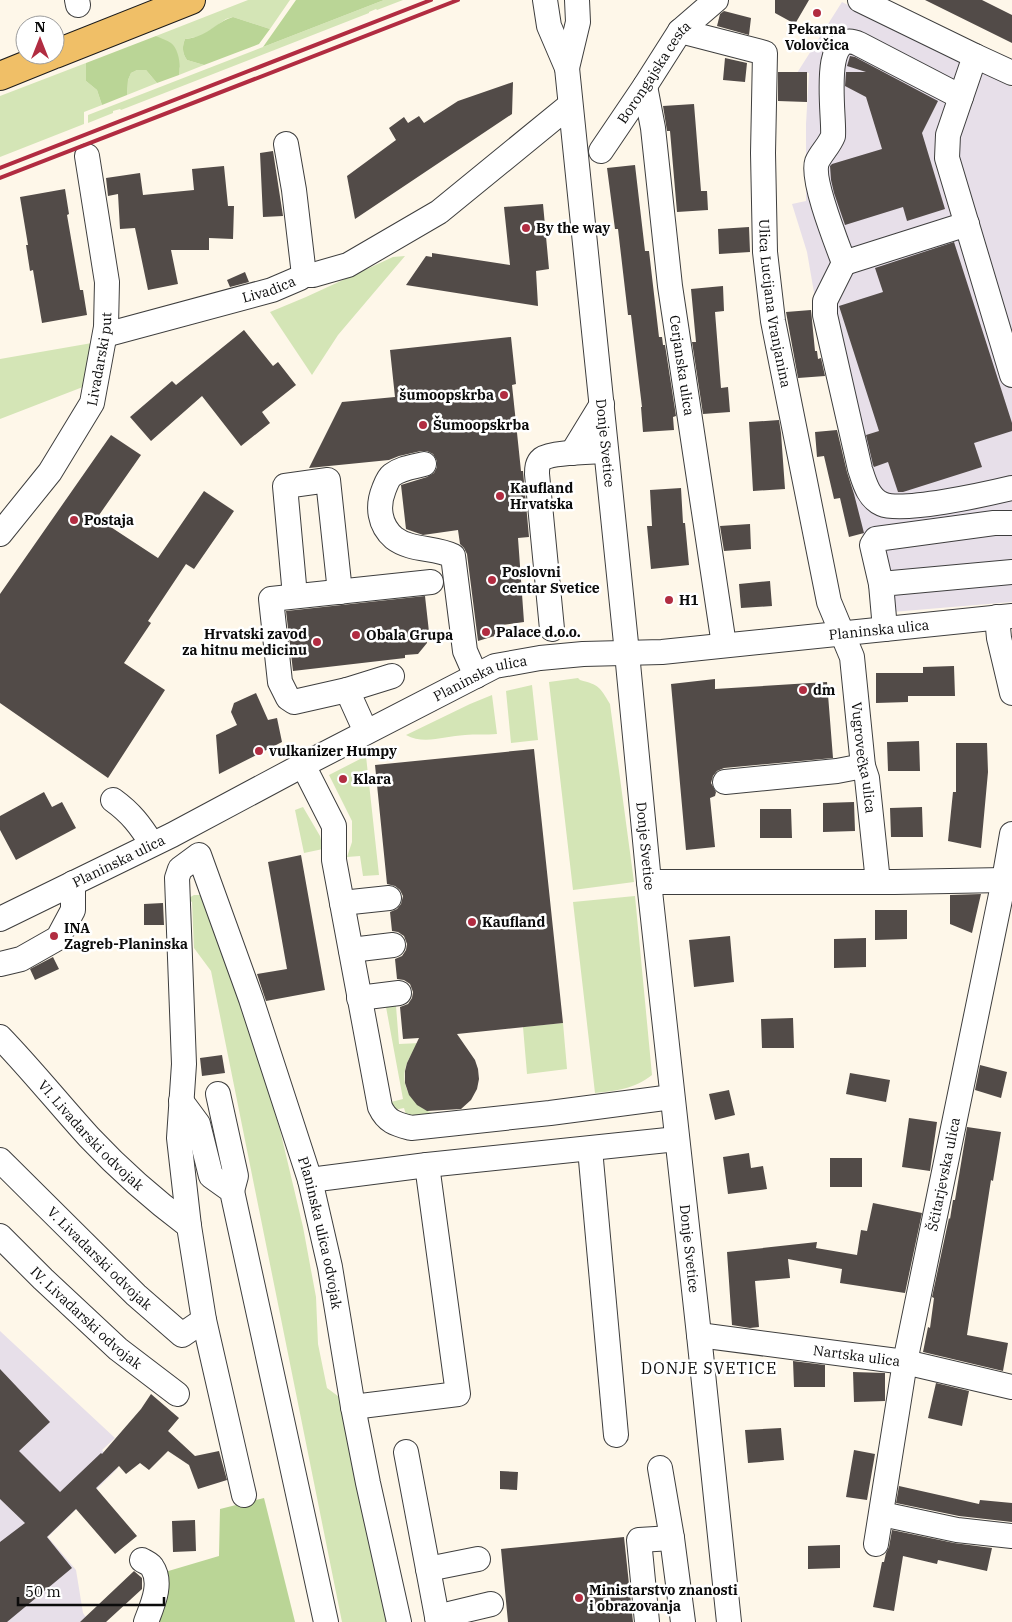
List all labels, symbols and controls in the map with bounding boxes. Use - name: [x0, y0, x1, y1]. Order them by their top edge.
- marker: Pekarna Volovčica: [811, 7, 823, 19]
- north arrow: [15, 15, 65, 65]
- street label: Borongajska cesta: [613, 17, 695, 127]
- text: N: [34, 18, 46, 36]
- place label: Pekarna Volovčica: [785, 20, 849, 54]
- place label: By the way: [536, 219, 610, 237]
- street label: Ulica Lucijana Vranjanina: [755, 219, 795, 390]
- marker: By the way: [520, 222, 532, 234]
- street label: Livadica: [240, 272, 299, 307]
- street label: Livadarski put: [83, 312, 115, 408]
- street label: Cerjanska ulica: [665, 314, 698, 417]
- place label: šumoopskrba: [399, 386, 494, 404]
- marker: šumoopskrba: [498, 389, 510, 401]
- street label: Donje Svetice: [592, 398, 619, 488]
- place label: Šumoopskrba: [433, 415, 529, 434]
- marker: Šumoopskrba: [417, 419, 429, 431]
- place label: Kaufland Hrvatska: [510, 479, 573, 513]
- marker: Kaufland Hrvatska: [494, 490, 506, 502]
- place label: Postaja: [84, 511, 134, 529]
- marker: Postaja: [68, 514, 80, 526]
- place label: Poslovni centar Svetice: [502, 563, 600, 597]
- marker: Poslovni centar Svetice: [486, 574, 498, 586]
- place label: H1: [679, 591, 699, 609]
- marker: H1: [663, 594, 675, 606]
- street label: Planinska ulica: [828, 616, 930, 644]
- place label: Palace d.o.o.: [496, 623, 581, 641]
- place label: Hrvatski zavod za hitnu medicinu: [182, 625, 307, 659]
- place label: Obala Grupa: [366, 626, 453, 644]
- marker: Palace d.o.o.: [480, 626, 492, 638]
- marker: Obala Grupa: [350, 629, 362, 641]
- marker: Hrvatski zavod za hitnu medicinu: [311, 636, 323, 648]
- street label: Planinska ulica: [430, 651, 529, 705]
- place label: dm: [813, 681, 836, 699]
- marker: dm: [797, 684, 809, 696]
- street label: Vugrovečka ulica: [848, 701, 880, 815]
- place label: vulkanizer Humpy: [269, 742, 397, 760]
- marker: vulkanizer Humpy: [253, 745, 265, 757]
- place label: Klara: [353, 770, 391, 788]
- marker: Klara: [337, 773, 349, 785]
- street label: Donje Svetice: [632, 801, 659, 891]
- street label: Planinska ulica: [69, 831, 168, 891]
- place label: Kaufland: [482, 913, 545, 931]
- marker: Kaufland: [466, 916, 478, 928]
- place label: INA Zagreb-Planinska: [64, 919, 188, 953]
- marker: INA Zagreb-Planinska: [48, 930, 60, 942]
- street label: VI. Livadarski odvojak: [34, 1076, 148, 1195]
- street label: Ščitarjevska ulica: [922, 1115, 964, 1233]
- street label: Planinska ulica odvojak: [294, 1154, 346, 1311]
- street label: V. Livadarski odvojak: [43, 1203, 156, 1314]
- street label: Donje Svetice: [676, 1204, 703, 1294]
- street label: IV. Livadarski odvojak: [27, 1263, 146, 1374]
- street label: Nartska ulica: [812, 1341, 902, 1370]
- district label: DONJE SVETICE: [641, 1358, 777, 1378]
- scale bar: [18, 1574, 164, 1606]
- place label: Ministarstvo znanosti i obrazovanja: [589, 1581, 738, 1615]
- text: 50 m: [25, 1582, 61, 1601]
- marker: Ministarstvo znanosti i obrazovanja: [573, 1592, 585, 1604]

